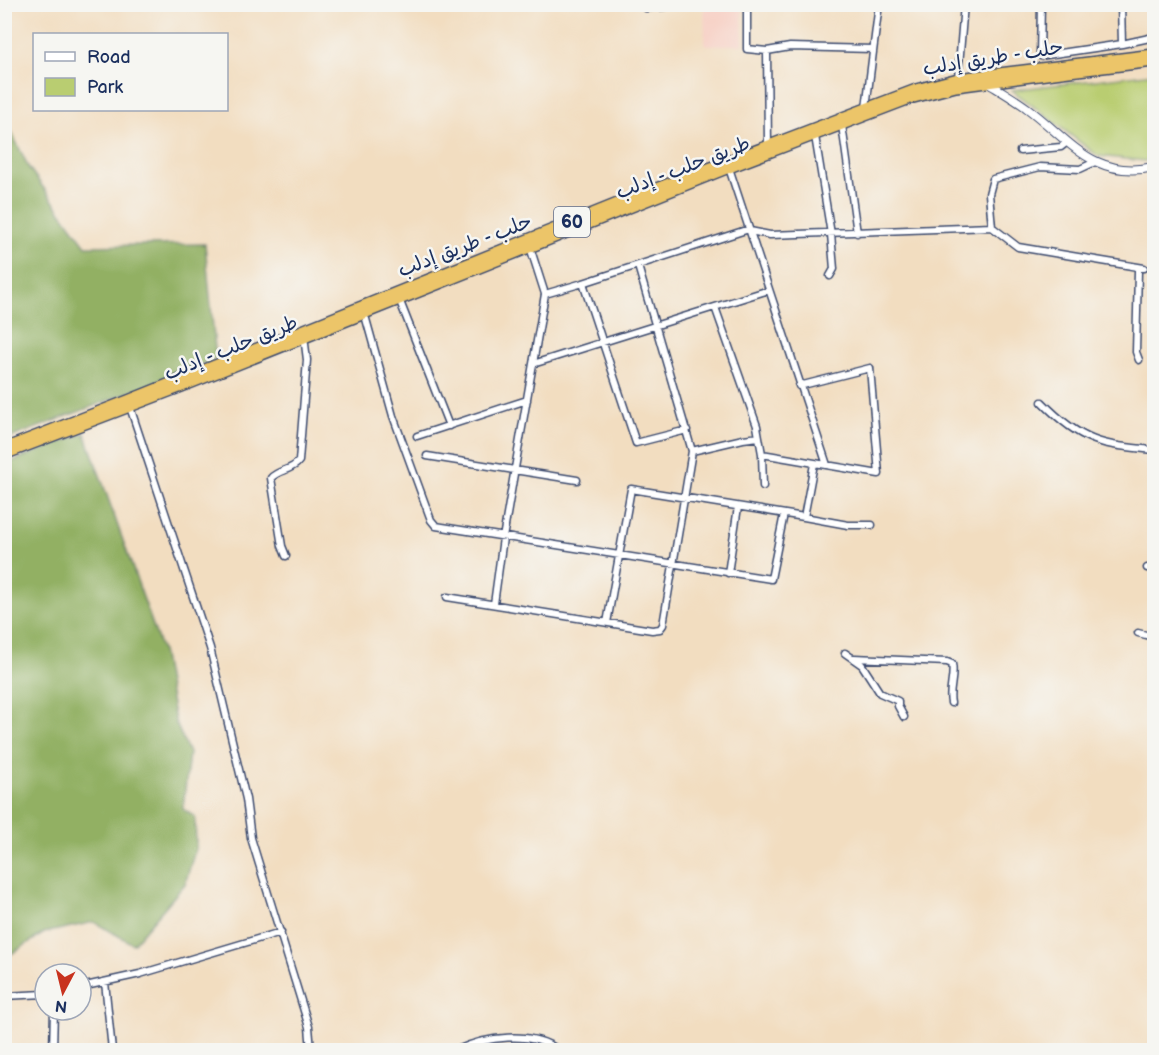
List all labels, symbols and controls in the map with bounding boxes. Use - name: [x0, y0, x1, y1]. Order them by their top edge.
- legend: [33, 33, 228, 111]
- street label: حلب - طريق إدلب: [921, 35, 1065, 81]
- text: Road: [87, 47, 131, 68]
- text: Park: [87, 77, 123, 98]
- street label: طريق حلب - إدلب: [612, 131, 754, 205]
- road number: 60: [554, 207, 590, 237]
- street label: حلب - طريق إدلب: [394, 209, 536, 283]
- street label: طريق حلب - إدلب: [161, 310, 301, 386]
- north arrow: [33, 962, 93, 1022]
- text: N: [54, 995, 68, 1016]

